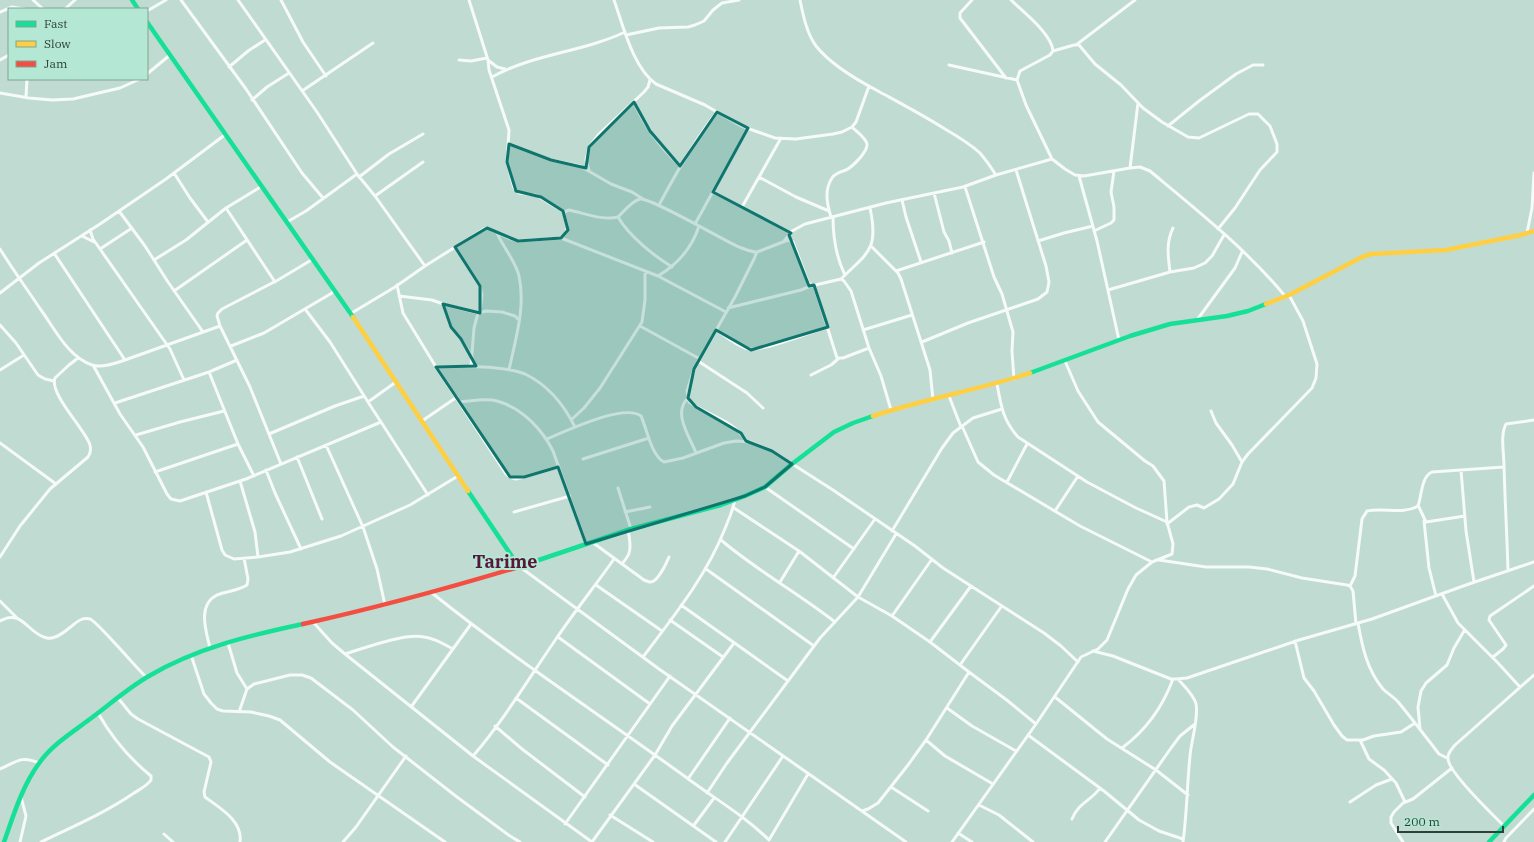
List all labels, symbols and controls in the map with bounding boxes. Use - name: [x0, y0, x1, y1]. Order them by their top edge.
- legend: [8, 8, 148, 80]
- text: Fast: [44, 16, 68, 31]
- text: Slow: [44, 36, 71, 51]
- text: Jam: [44, 56, 68, 71]
- district label: Tarime: [473, 550, 537, 573]
- scale bar: [1398, 808, 1503, 834]
- text: 200 m: [1404, 814, 1440, 829]

